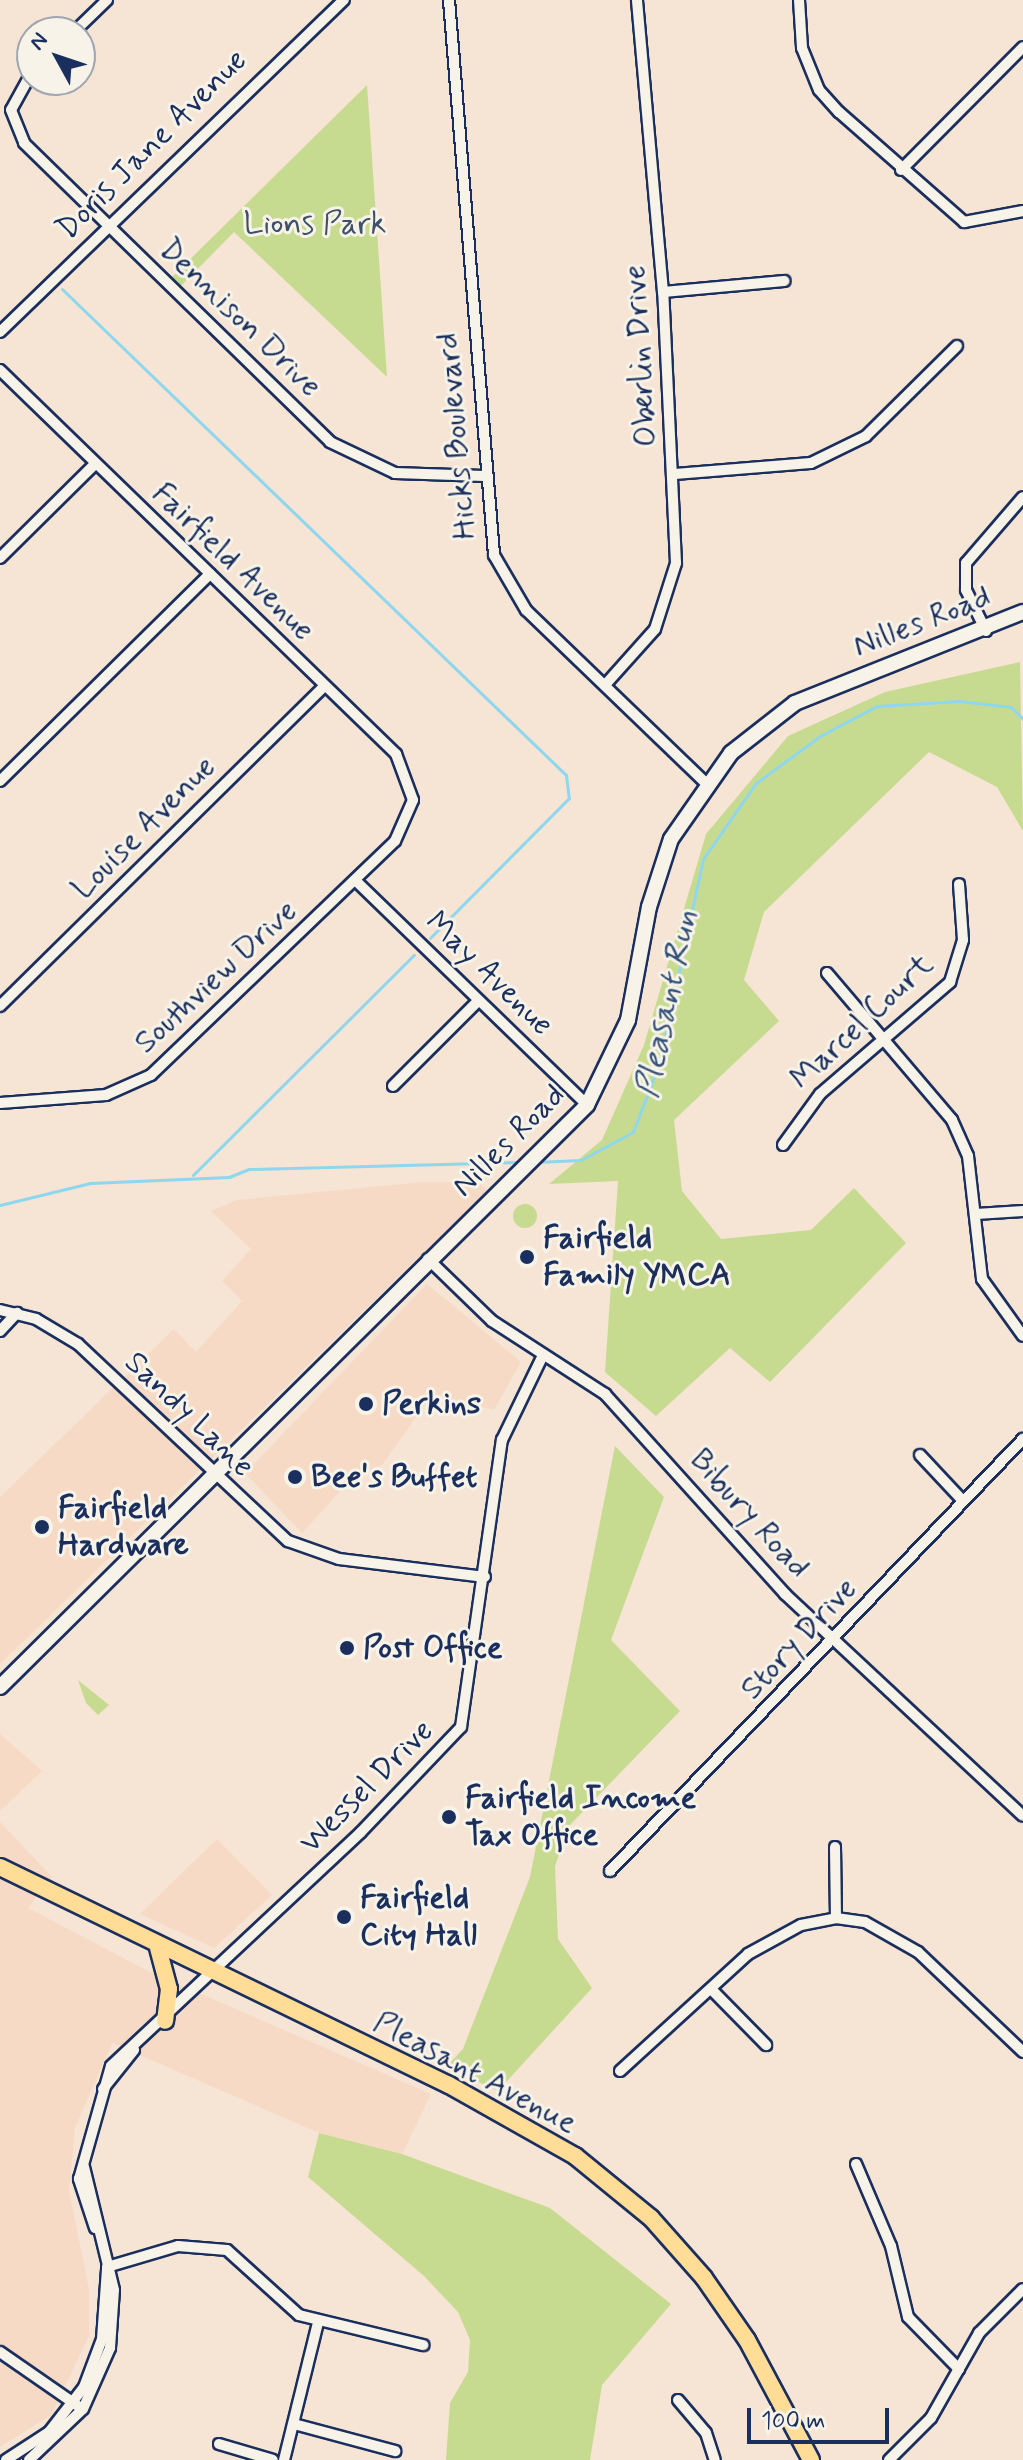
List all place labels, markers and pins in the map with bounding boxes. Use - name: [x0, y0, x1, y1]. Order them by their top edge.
- place label: Fairfield Family YMCA: [543, 1220, 735, 1295]
- marker: Fairfield Family YMCA: [518, 1248, 536, 1266]
- place label: Perkins: [382, 1385, 481, 1423]
- marker: Perkins: [357, 1395, 375, 1413]
- place label: Bee's Buffet: [311, 1458, 485, 1496]
- marker: Bee's Buffet: [286, 1468, 304, 1486]
- place label: Fairfield Hardware: [58, 1490, 189, 1565]
- marker: Fairfield Hardware: [33, 1518, 51, 1536]
- place label: Post Office: [363, 1629, 503, 1667]
- marker: Post Office: [338, 1639, 356, 1657]
- place label: Fairfield Income Tax Office: [465, 1780, 693, 1855]
- marker: Fairfield Income Tax Office: [440, 1808, 458, 1826]
- place label: Fairfield City Hall: [360, 1880, 477, 1955]
- marker: Fairfield City Hall: [335, 1908, 353, 1926]

